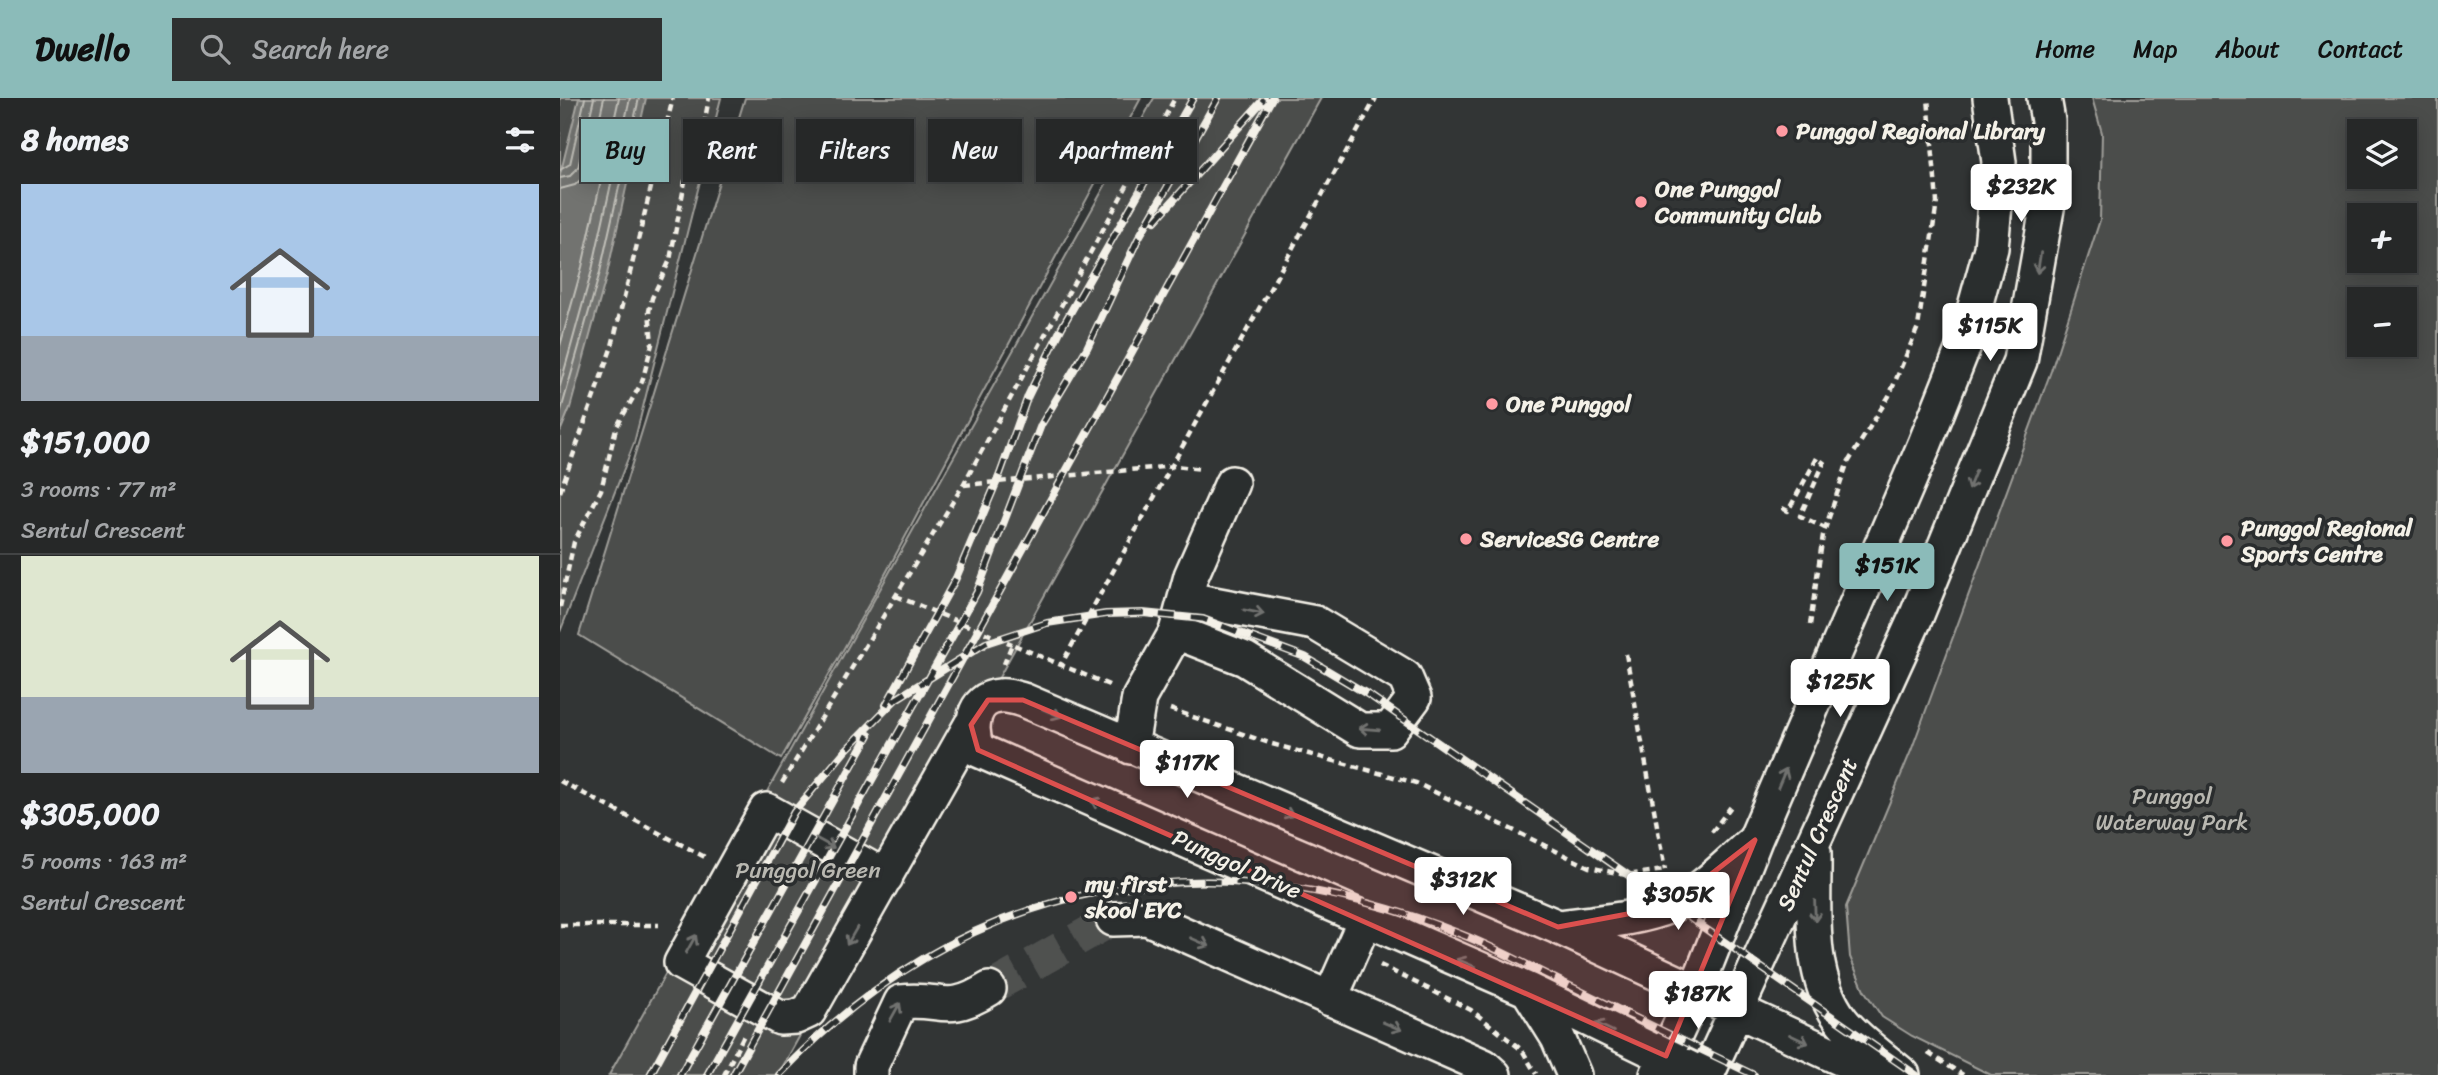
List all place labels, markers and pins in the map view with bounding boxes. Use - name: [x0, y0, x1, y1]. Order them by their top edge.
- place label: Punggol Regional Library: [1796, 111, 2046, 152]
- marker: Punggol Regional Library: [1774, 123, 1790, 139]
- pin: $232K: [1972, 164, 2070, 224]
- place label: One Punggol Community Club: [1654, 169, 1822, 236]
- marker: One Punggol Community Club: [1633, 194, 1649, 210]
- pin: $115K: [1941, 303, 2039, 363]
- place label: One Punggol: [1506, 384, 1632, 425]
- marker: One Punggol: [1484, 396, 1500, 412]
- place label: Punggol Regional Sports Centre: [2240, 508, 2414, 575]
- place label: ServiceSG Centre: [1479, 519, 1660, 560]
- marker: ServiceSG Centre: [1458, 531, 1474, 547]
- marker: Punggol Regional Sports Centre: [2219, 533, 2235, 549]
- pin: $151K: [1838, 544, 1936, 603]
- pin: $125K: [1791, 660, 1889, 719]
- pin: $117K: [1138, 740, 1236, 800]
- pin: $312K: [1414, 858, 1512, 917]
- place label: my first skool EYC: [1084, 864, 1182, 931]
- pin: $305K: [1629, 872, 1727, 932]
- marker: my first skool EYC: [1063, 889, 1079, 905]
- pin: $187K: [1649, 972, 1747, 1031]

